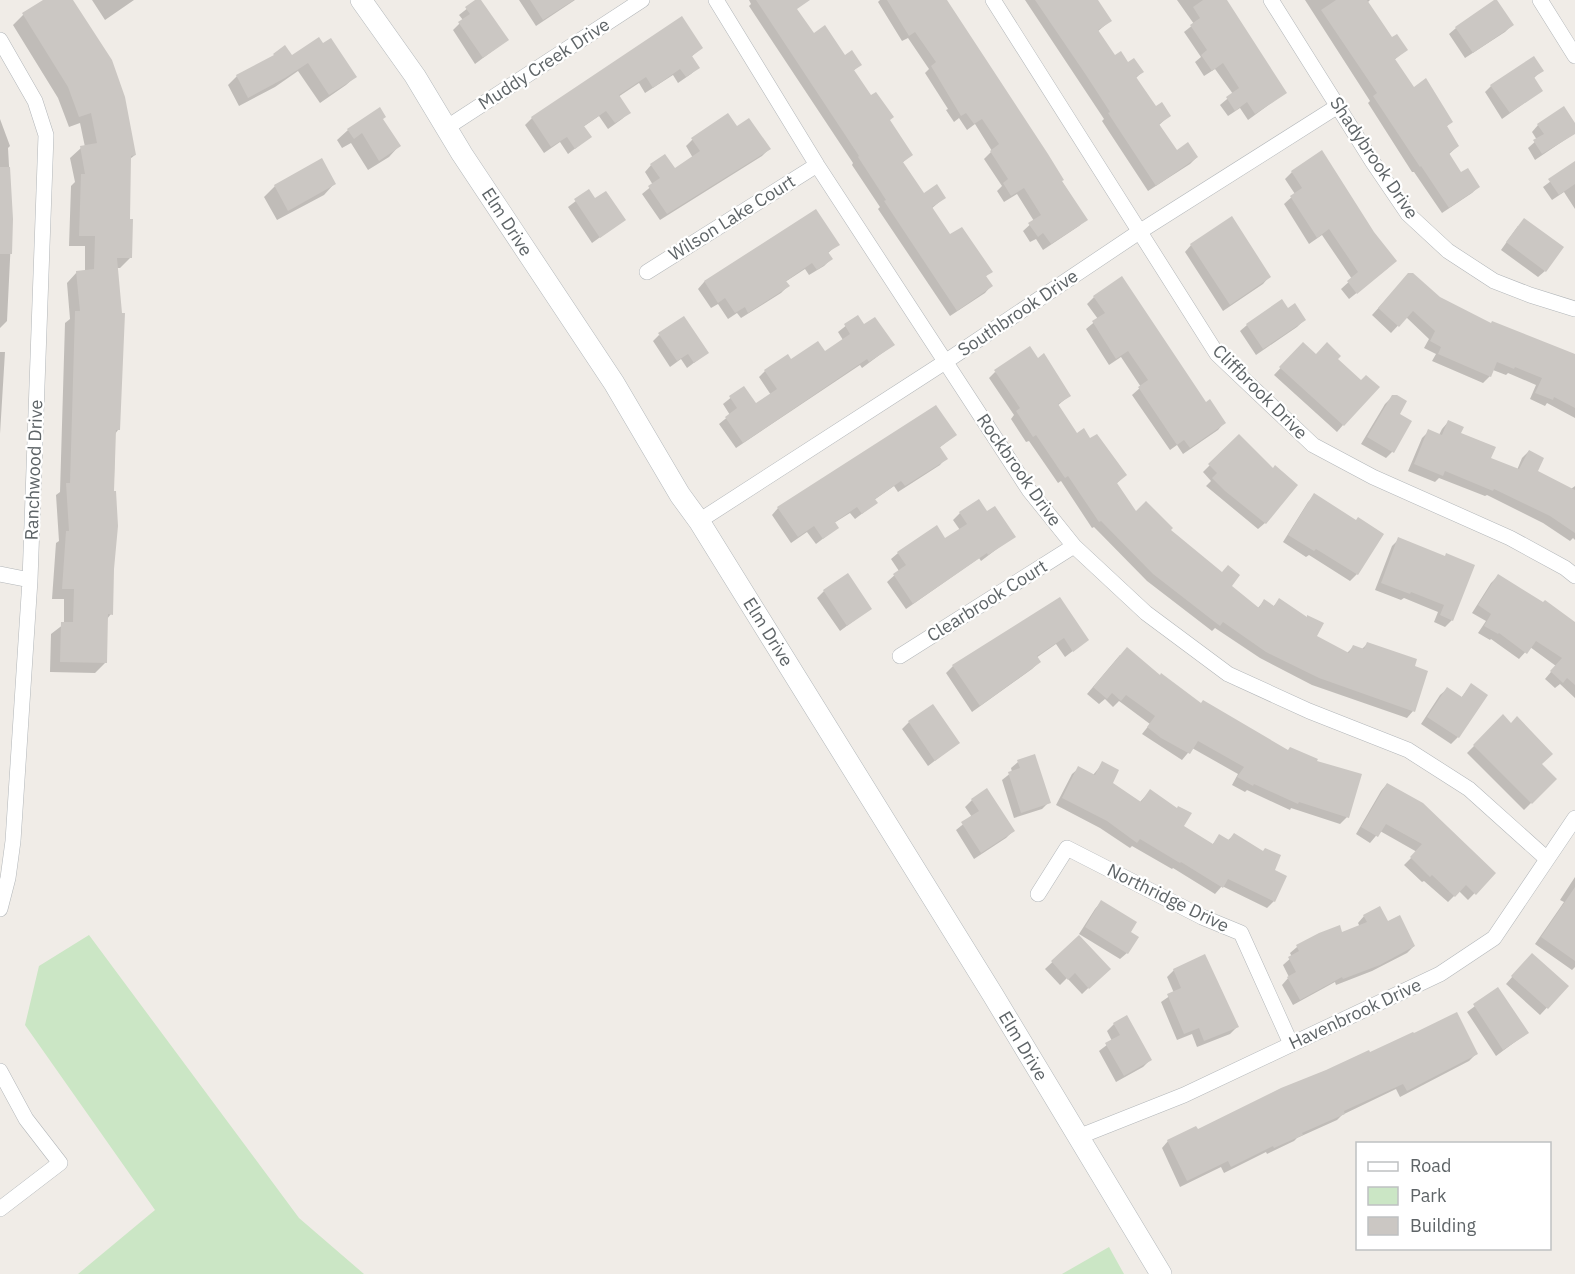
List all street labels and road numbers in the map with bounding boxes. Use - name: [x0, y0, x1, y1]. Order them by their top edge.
- street label: Muddy Creek Drive: [474, 13, 614, 115]
- street label: Shadybrook Drive: [1325, 92, 1424, 223]
- street label: Wilson Lake Court: [664, 169, 799, 266]
- street label: Elm Drive: [477, 183, 538, 260]
- street label: Southbrook Drive: [953, 264, 1082, 361]
- street label: Cliffbrook Drive: [1208, 339, 1313, 444]
- street label: Ranchwood Drive: [20, 399, 47, 541]
- street label: Rockbrook Drive: [972, 409, 1067, 531]
- street label: Clearbrook Court: [922, 554, 1051, 647]
- street label: Elm Drive: [738, 593, 799, 671]
- street label: Northridge Drive: [1103, 858, 1233, 937]
- street label: Havenbrook Drive: [1285, 973, 1425, 1054]
- street label: Elm Drive: [994, 1007, 1053, 1085]

